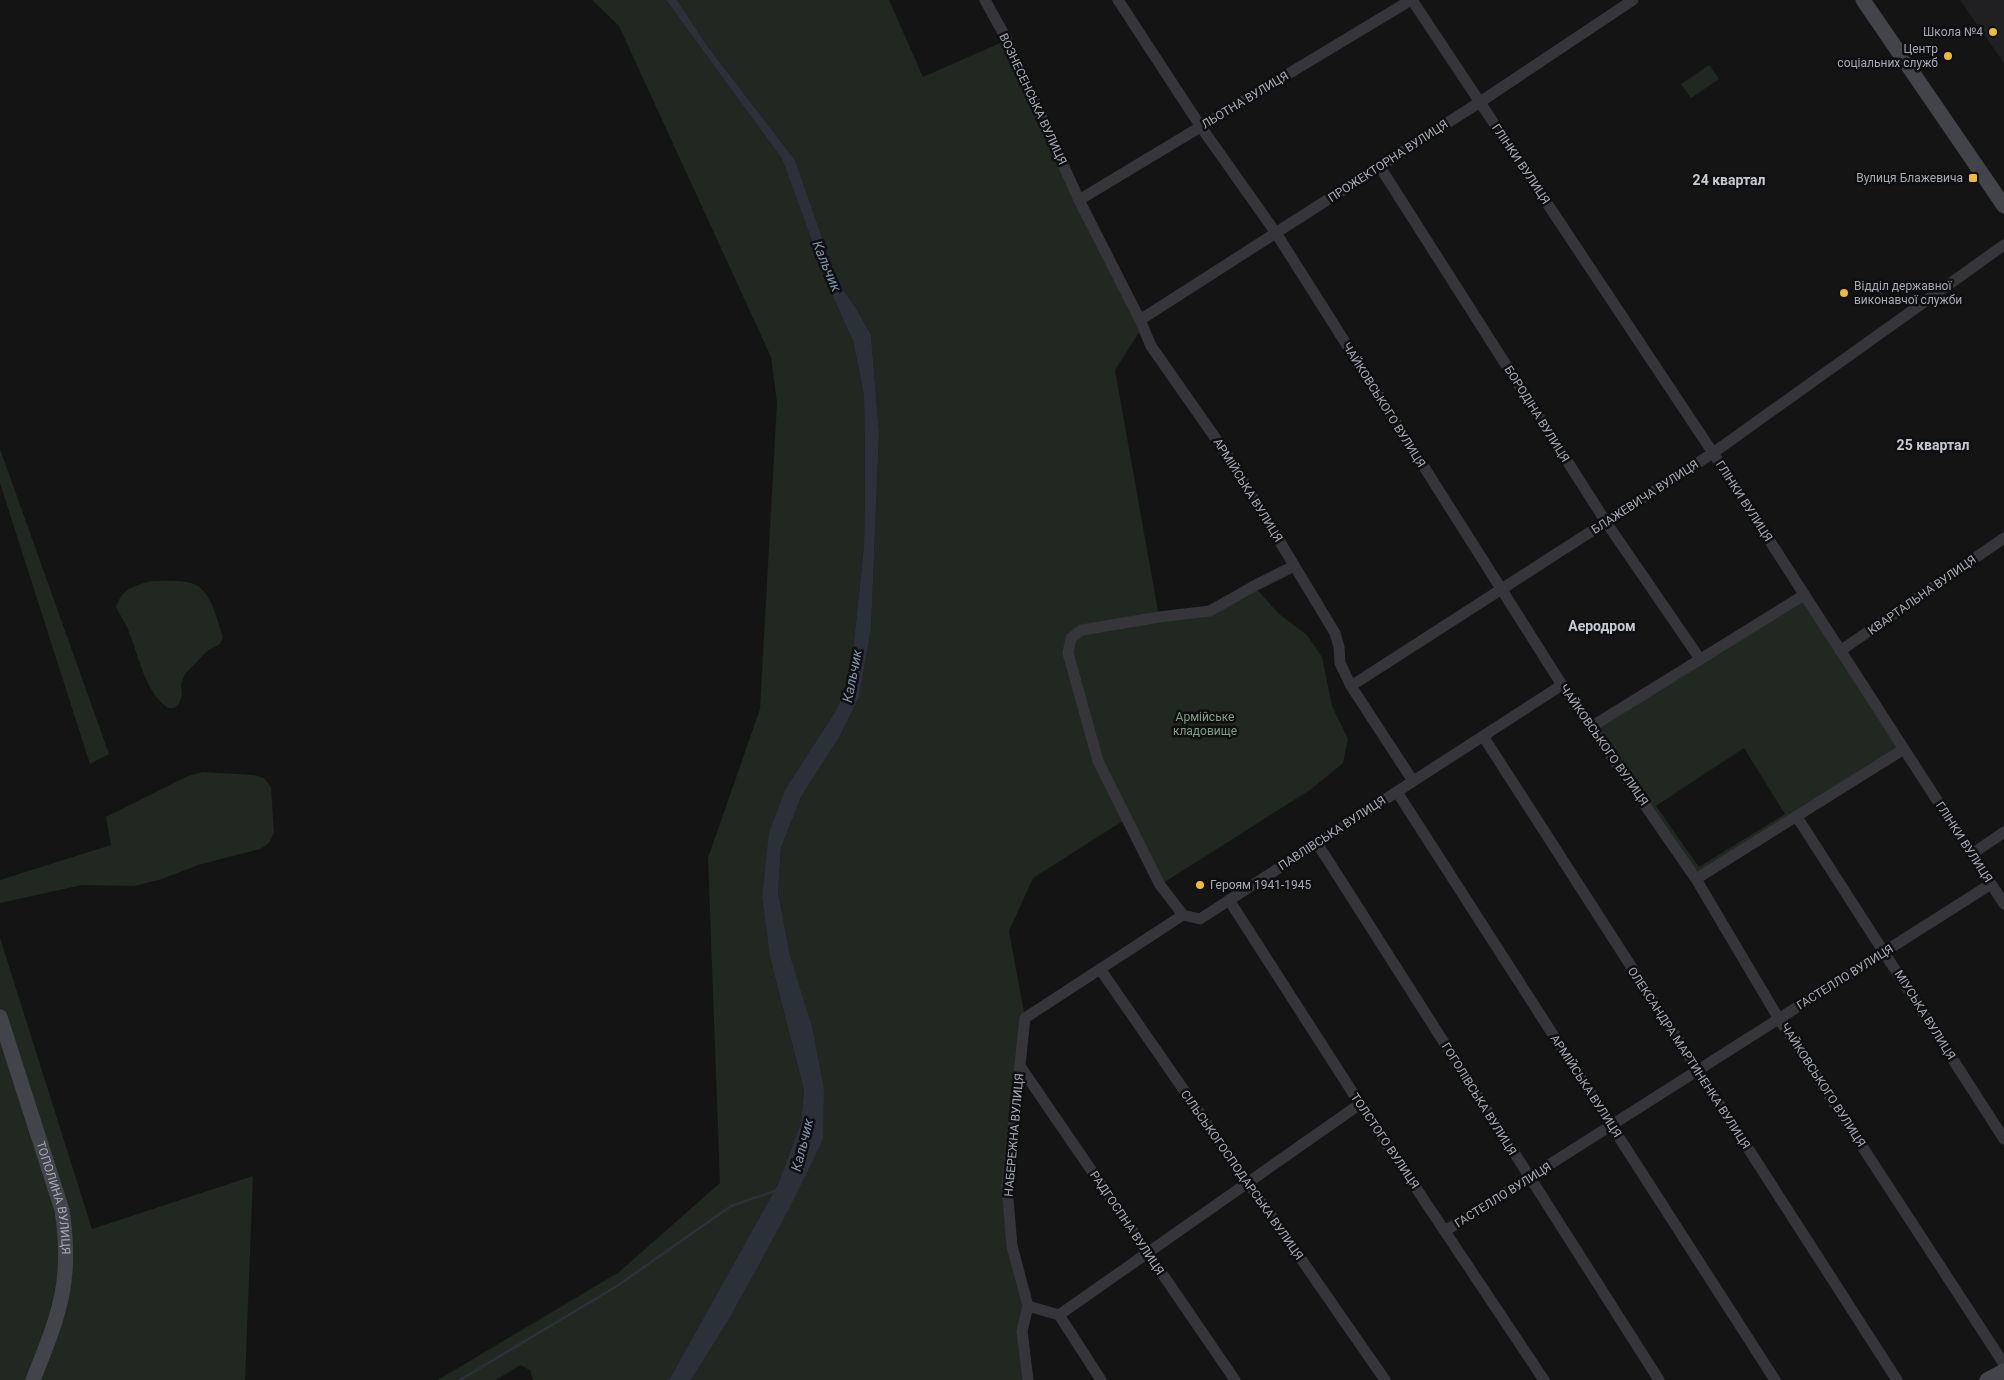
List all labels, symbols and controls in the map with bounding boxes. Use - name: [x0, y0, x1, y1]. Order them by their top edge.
- place label: Школа №4: [1923, 25, 1983, 39]
- marker: Школа №4: [1987, 26, 1999, 38]
- street label: ВОЗНЕСЕНСЬКА ВУЛИЦЯ: [996, 31, 1070, 167]
- place label: Центр соціальних служб: [1837, 42, 1938, 70]
- marker: Центр соціальних служб: [1942, 50, 1954, 62]
- street label: ЛЬОТНА ВУЛИЦЯ: [1199, 69, 1291, 131]
- street label: ПРОЖЕКТОРНА ВУЛИЦЯ: [1325, 117, 1451, 205]
- street label: ГЛІНКИ ВУЛИЦЯ: [1489, 121, 1553, 207]
- place label: Вулиця Блажевича: [1856, 171, 1963, 185]
- district label: 24 квартал: [1693, 172, 1765, 188]
- marker: Вулиця Блажевича: [1967, 172, 1979, 184]
- water label: Кальчик: [809, 238, 845, 294]
- place label: Відділ державної виконавчої служби: [1854, 279, 1962, 307]
- marker: Відділ державної виконавчої служби: [1838, 287, 1850, 299]
- street label: ЧАЙКОВСЬКОГО ВУЛИЦЯ: [1340, 339, 1429, 470]
- street label: БОРОДІНА ВУЛИЦЯ: [1502, 363, 1572, 465]
- street label: АРМІЙСЬКА ВУЛИЦЯ: [1210, 435, 1286, 544]
- district label: 25 квартал: [1897, 437, 1969, 453]
- street label: БЛАЖЕВИЧА ВУЛИЦЯ: [1589, 457, 1701, 537]
- street label: ГЛІНКИ ВУЛИЦЯ: [1713, 458, 1775, 544]
- street label: КВАРТАЛЬНА ВУЛИЦЯ: [1865, 552, 1979, 638]
- district label: Аеродром: [1568, 618, 1636, 634]
- water label: Кальчик: [839, 647, 865, 704]
- street label: ЧАЙКОВСЬКОГО ВУЛИЦЯ: [1557, 681, 1652, 808]
- park label: Армійське кладовище: [1173, 710, 1237, 738]
- street label: ПАВЛІВСЬКА ВУЛИЦЯ: [1276, 793, 1388, 873]
- street label: ГЛІНКИ ВУЛИЦЯ: [1933, 799, 1995, 885]
- place label: Героям 1941-1945: [1210, 878, 1312, 892]
- marker: Героям 1941-1945: [1194, 879, 1206, 891]
- street label: ГАСТЕЛЛО ВУЛИЦЯ: [1794, 942, 1896, 1012]
- street label: ОЛЕКСАНДРА МАРТИНЕНКА ВУЛИЦЯ: [1625, 964, 1753, 1152]
- street label: МІУСЬКА ВУЛИЦЯ: [1892, 968, 1958, 1062]
- street label: ЧАЙКОВСЬКОГО ВУЛИЦЯ: [1778, 1020, 1869, 1149]
- street label: АРМІЙСЬКА ВУЛИЦЯ: [1548, 1031, 1625, 1140]
- street label: ГОГОЛІВСЬКА ВУЛИЦЯ: [1439, 1040, 1519, 1158]
- street label: НАБЕРЕЖНА ВУЛИЦЯ: [1002, 1073, 1026, 1197]
- street label: СІЛЬСЬКОГОСПОДАРСЬКА ВУЛИЦЯ: [1178, 1088, 1306, 1262]
- street label: ТОЛСТОГО ВУЛИЦЯ: [1348, 1091, 1422, 1191]
- water label: Кальчик: [788, 1116, 816, 1173]
- street label: ТОПОЛИНА ВУЛИЦЯ: [33, 1139, 73, 1255]
- street label: ГАСТЕЛЛО ВУЛИЦЯ: [1452, 1160, 1554, 1230]
- street label: РАДГОСПНА ВУЛИЦЯ: [1087, 1168, 1167, 1278]

